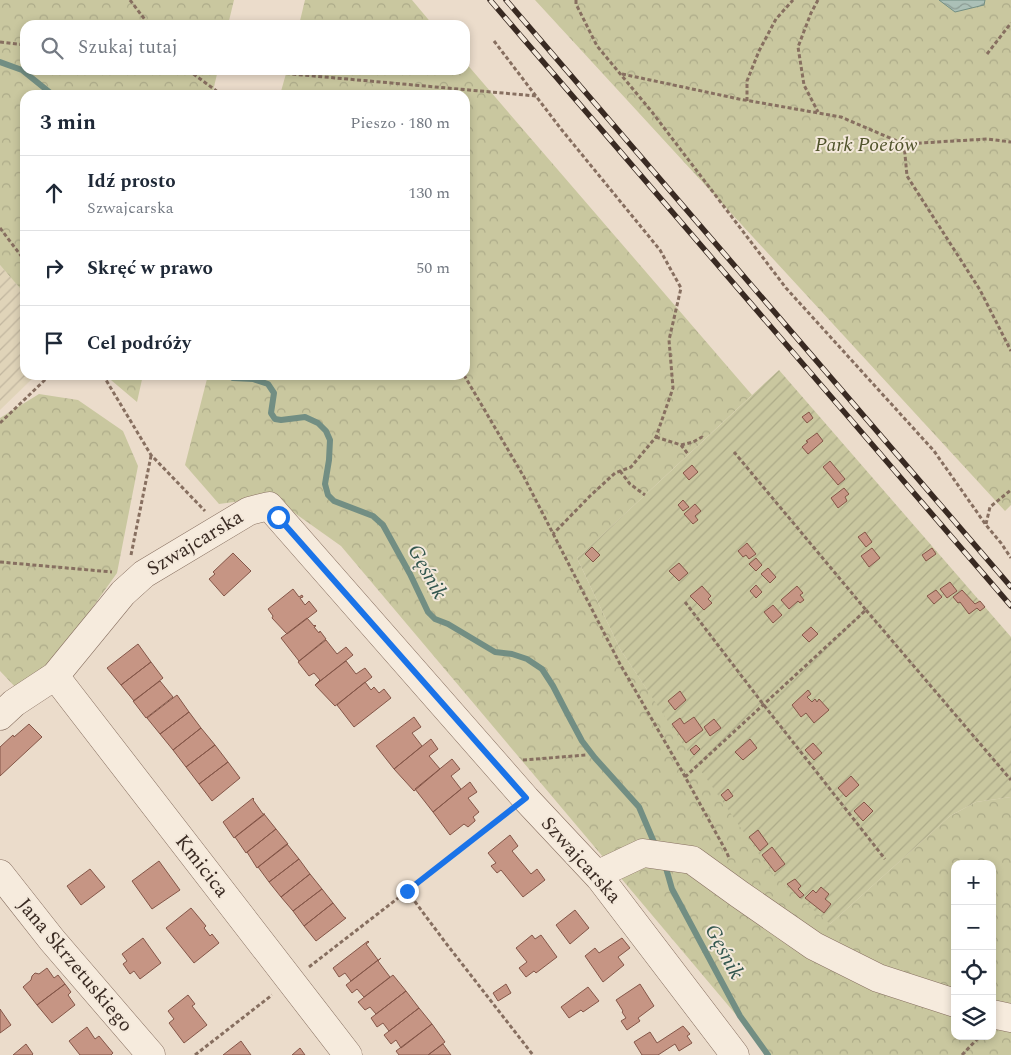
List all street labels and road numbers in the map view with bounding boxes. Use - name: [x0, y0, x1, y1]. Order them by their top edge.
- street label: Szwajcarska: [141, 502, 249, 584]
- street label: Szwajcarska: [534, 810, 628, 910]
- street label: Kmicica: [168, 828, 236, 904]
- street label: Jana Skrzetuskiego: [10, 891, 140, 1039]

